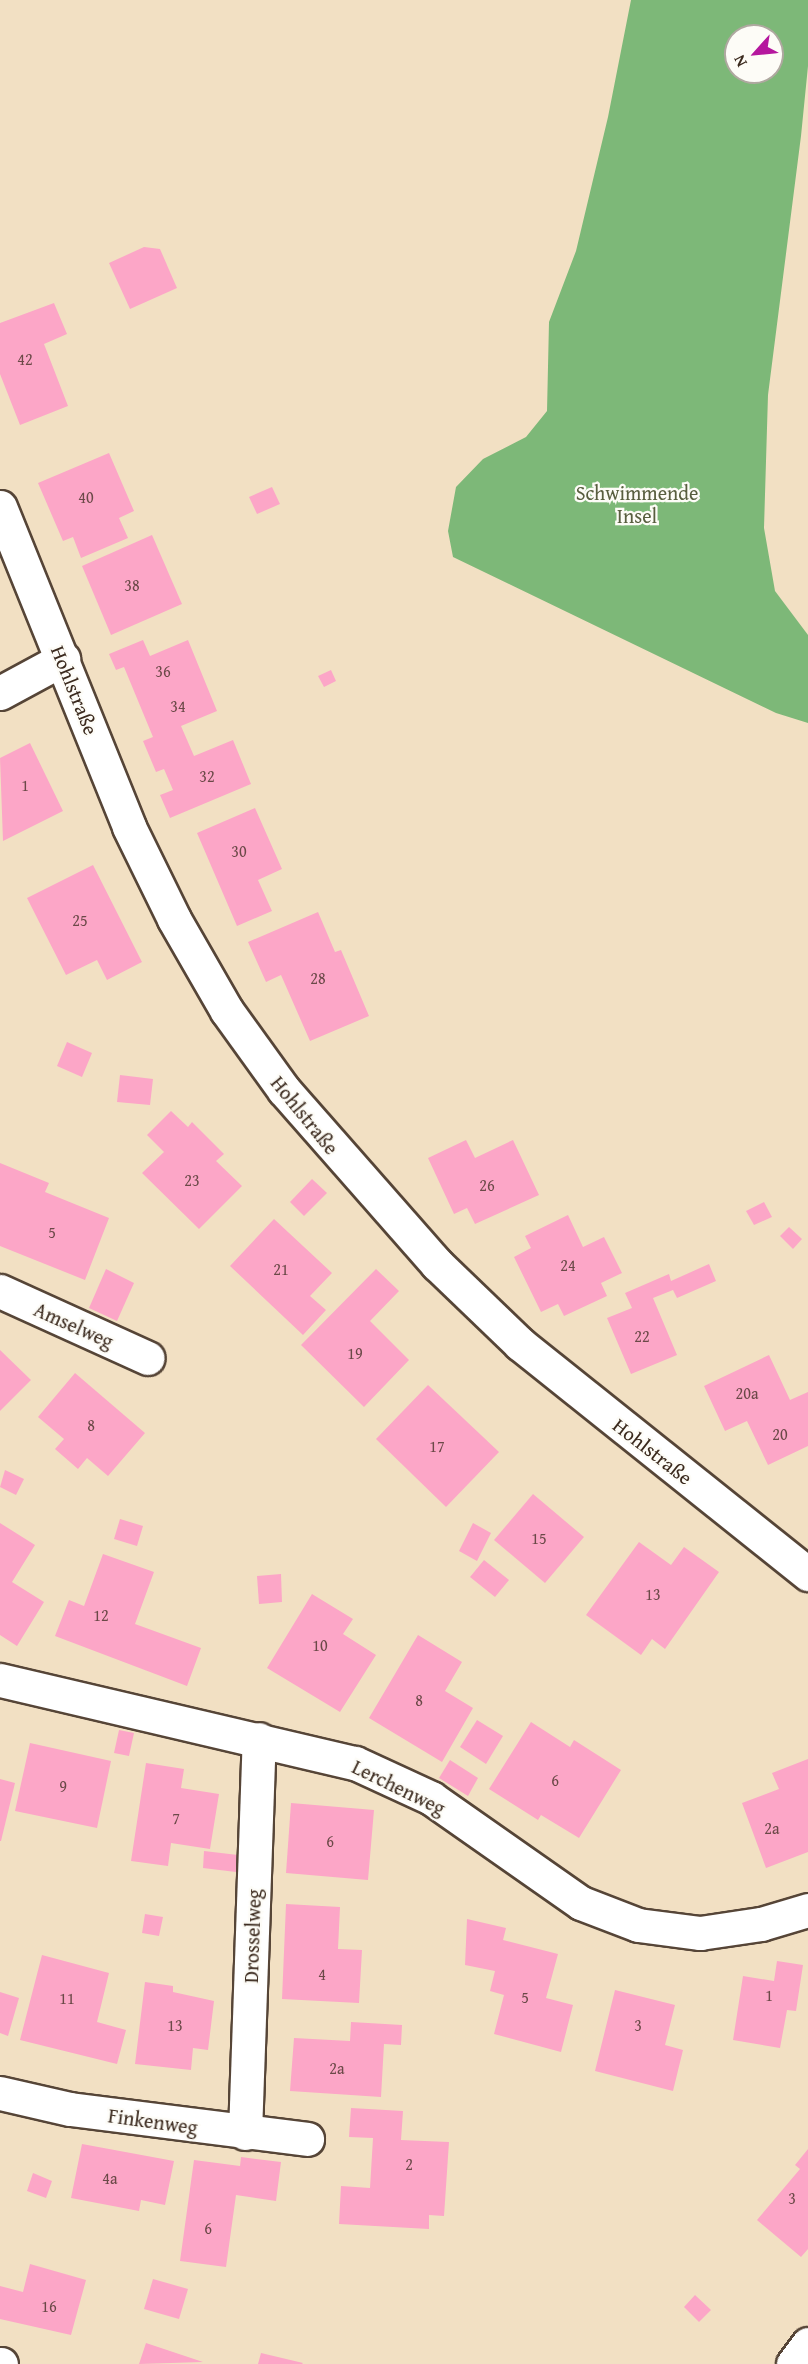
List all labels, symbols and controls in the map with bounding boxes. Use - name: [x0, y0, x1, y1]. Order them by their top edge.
- north arrow: [724, 24, 784, 84]
- text: N: [727, 51, 753, 71]
- house number: 42: [17, 349, 33, 369]
- park label: Schwimmende Insel: [576, 480, 698, 527]
- house number: 40: [78, 487, 94, 507]
- house number: 38: [124, 575, 140, 595]
- street label: Hohlstraße: [46, 642, 104, 738]
- house number: 36: [155, 661, 171, 681]
- house number: 34: [170, 696, 186, 716]
- house number: 32: [199, 766, 215, 786]
- house number: 1: [21, 775, 29, 795]
- house number: 30: [231, 841, 247, 861]
- house number: 25: [72, 910, 88, 930]
- house number: 28: [310, 968, 326, 988]
- street label: Hohlstraße: [266, 1071, 344, 1159]
- house number: 23: [184, 1170, 200, 1190]
- house number: 26: [479, 1175, 495, 1195]
- house number: 5: [48, 1222, 56, 1242]
- house number: 24: [560, 1255, 576, 1275]
- house number: 21: [273, 1259, 289, 1279]
- street label: Amselweg: [31, 1297, 117, 1353]
- house number: 22: [634, 1326, 650, 1346]
- house number: 19: [347, 1343, 363, 1363]
- house number: 20a: [736, 1383, 758, 1403]
- street label: Hohlstraße: [609, 1413, 697, 1489]
- house number: 8: [87, 1415, 95, 1435]
- house number: 20: [772, 1424, 788, 1444]
- house number: 17: [429, 1436, 445, 1456]
- house number: 15: [531, 1528, 547, 1548]
- house number: 13: [645, 1584, 661, 1604]
- house number: 12: [93, 1605, 109, 1625]
- house number: 10: [312, 1635, 328, 1655]
- house number: 8: [415, 1690, 423, 1710]
- street label: Lerchenweg: [349, 1754, 449, 1820]
- house number: 6: [551, 1770, 559, 1790]
- house number: 9: [59, 1776, 67, 1796]
- house number: 7: [172, 1808, 180, 1828]
- house number: 2a: [764, 1818, 780, 1838]
- house number: 6: [326, 1831, 334, 1851]
- street label: Drosselweg: [238, 1888, 266, 1984]
- house number: 4: [318, 1964, 326, 1984]
- house number: 1: [765, 1985, 773, 2005]
- house number: 5: [521, 1987, 529, 2007]
- house number: 11: [59, 1988, 75, 2008]
- house number: 13: [167, 2015, 183, 2035]
- house number: 3: [634, 2015, 642, 2035]
- house number: 2a: [329, 2058, 345, 2078]
- street label: Finkenweg: [107, 2103, 199, 2139]
- house number: 2: [405, 2154, 413, 2174]
- house number: 4a: [102, 2168, 118, 2188]
- house number: 3: [788, 2188, 796, 2208]
- house number: 6: [204, 2218, 212, 2238]
- house number: 16: [41, 2296, 57, 2316]

